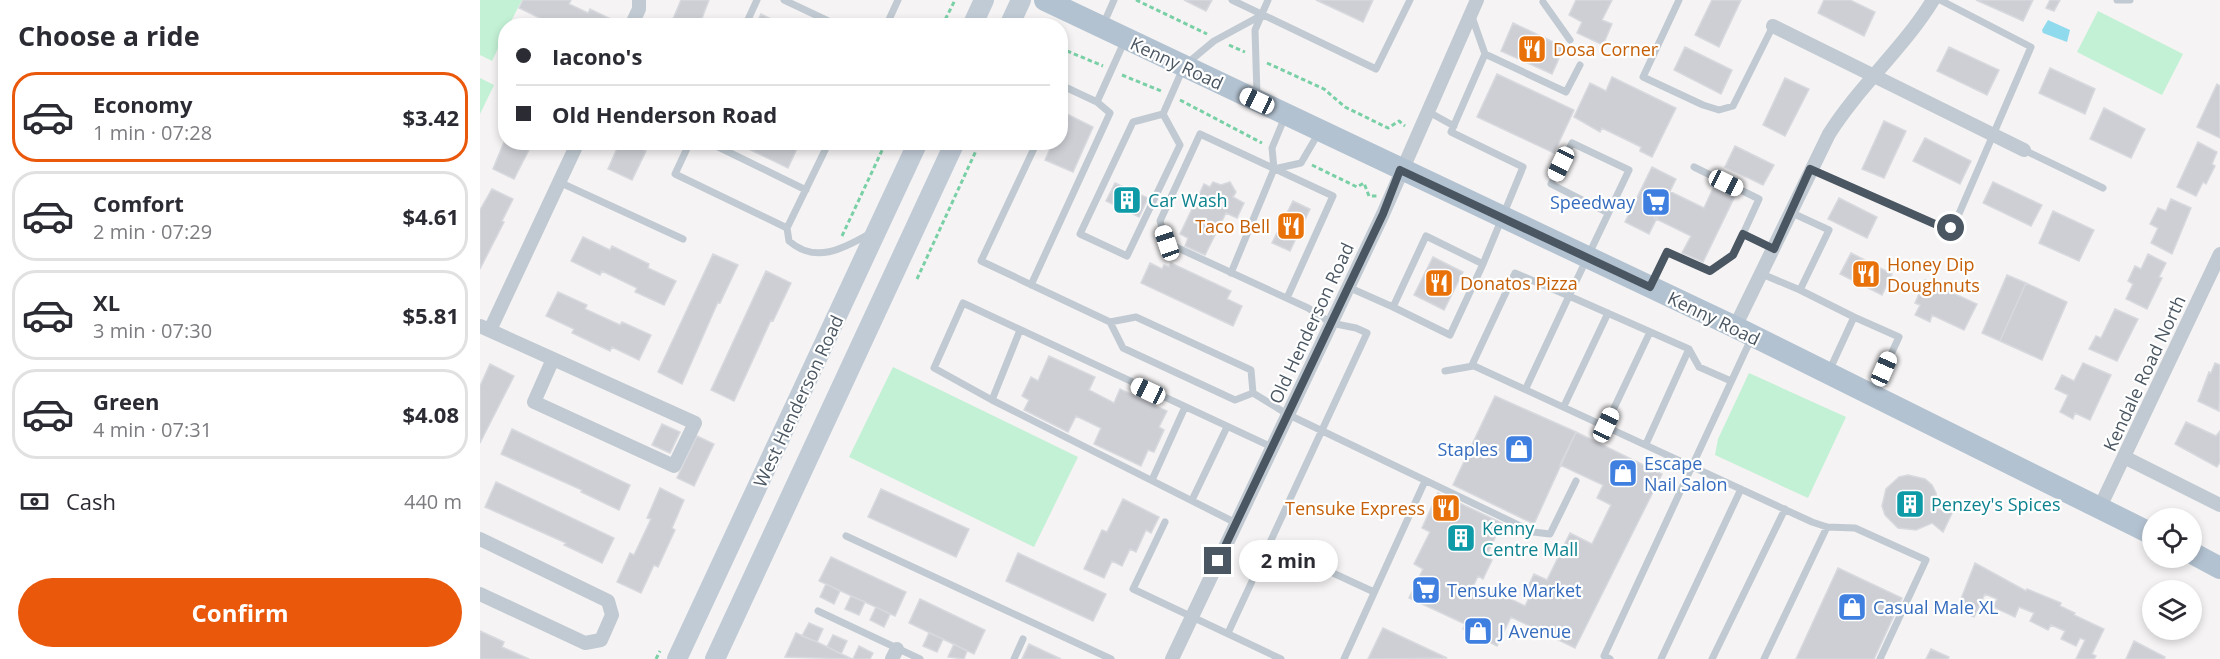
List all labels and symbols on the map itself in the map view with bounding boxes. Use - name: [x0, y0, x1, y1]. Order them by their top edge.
- street label: Kenny Road: [1127, 31, 1227, 95]
- restaurant icon: Dosa Corner: [1516, 33, 1548, 65]
- place label: Dosa Corner: [1553, 37, 1659, 61]
- car: [1237, 85, 1277, 117]
- car: [1545, 144, 1577, 184]
- car: [1706, 167, 1746, 199]
- building icon: Car Wash: [1111, 184, 1143, 216]
- supermarket icon: Speedway: [1640, 186, 1672, 218]
- place label: Car Wash: [1148, 188, 1228, 212]
- place label: Speedway: [1550, 190, 1636, 214]
- restaurant icon: Taco Bell: [1275, 210, 1307, 242]
- place label: Taco Bell: [1195, 214, 1270, 238]
- route start: [1937, 214, 1964, 241]
- car: [1153, 223, 1181, 263]
- street label: Old Henderson Road: [1263, 239, 1359, 407]
- place label: Honey Dip Doughnuts: [1887, 252, 1980, 297]
- restaurant icon: Honey Dip Doughnuts: [1850, 258, 1882, 290]
- restaurant icon: Donatos Pizza: [1423, 267, 1455, 299]
- place label: Donatos Pizza: [1460, 271, 1578, 295]
- street label: Kenny Road: [1664, 285, 1764, 351]
- street label: Kendale Road North: [2097, 291, 2191, 455]
- street label: West Henderson Road: [748, 311, 848, 491]
- car: [1868, 349, 1900, 389]
- car: [1128, 375, 1168, 407]
- car: [1590, 405, 1622, 445]
- shop icon: Staples: [1503, 433, 1535, 465]
- place label: Staples: [1437, 437, 1498, 461]
- place label: Escape Nail Salon: [1644, 451, 1728, 496]
- shop icon: Escape Nail Salon: [1607, 457, 1639, 489]
- building icon: Penzey's Spices: [1894, 488, 1926, 520]
- restaurant icon: Tensuke Express: [1430, 492, 1462, 524]
- place label: Penzey's Spices: [1931, 492, 2060, 516]
- place label: Tensuke Express: [1285, 496, 1425, 520]
- place label: Kenny Centre Mall: [1482, 516, 1578, 561]
- building icon: Kenny Centre Mall: [1445, 522, 1477, 554]
- callout: 2 min: [1239, 540, 1338, 582]
- route end: [1204, 547, 1231, 574]
- supermarket icon: Tensuke Market: [1410, 574, 1442, 606]
- place label: Tensuke Market: [1447, 578, 1581, 602]
- shop icon: Casual Male XL: [1836, 591, 1868, 623]
- place label: Casual Male XL: [1873, 595, 1999, 619]
- shop icon: J Avenue: [1462, 615, 1494, 647]
- place label: J Avenue: [1497, 619, 1571, 643]

